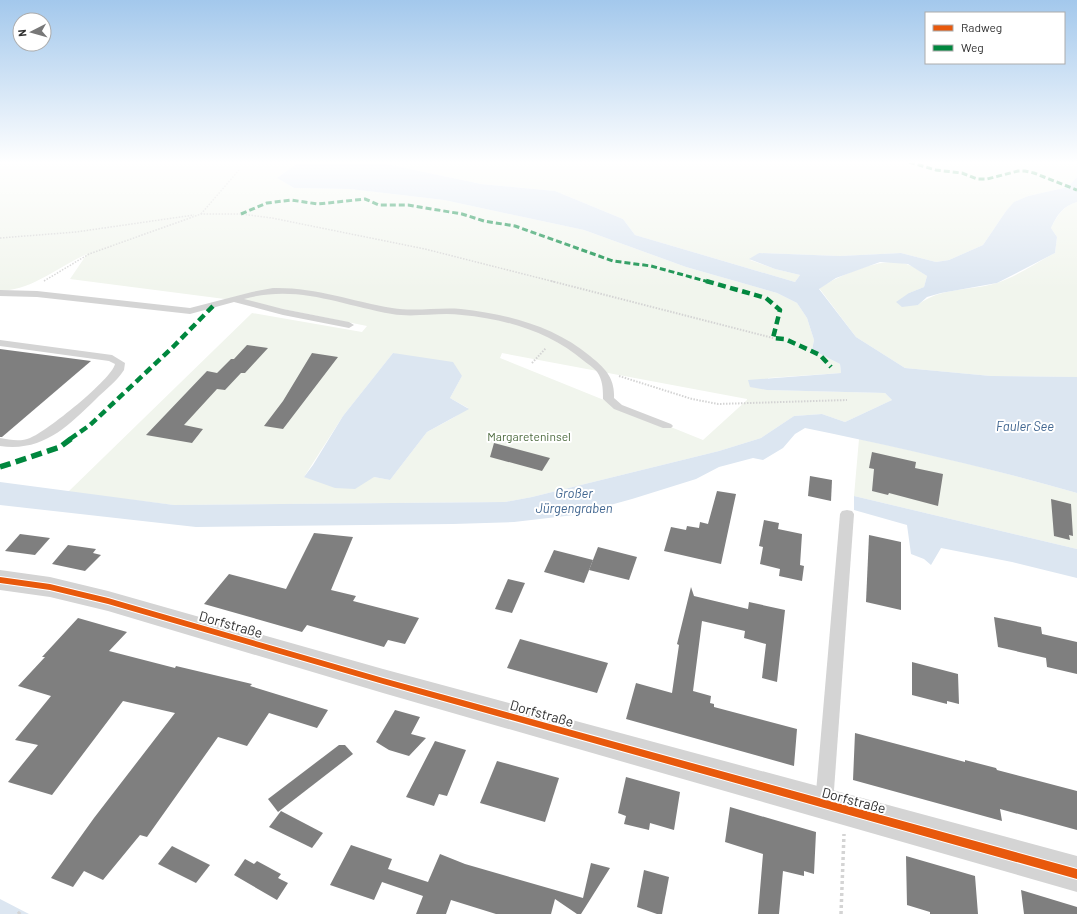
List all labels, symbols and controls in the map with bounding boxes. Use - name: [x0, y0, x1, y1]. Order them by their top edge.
- north arrow: [12, 12, 52, 52]
- legend: [925, 12, 1065, 64]
- text: Radweg: [961, 20, 1002, 34]
- text: N: [15, 29, 28, 37]
- text: Weg: [961, 40, 984, 54]
- water label: Fauler See: [996, 418, 1054, 434]
- park label: Margareteninsel: [487, 429, 571, 443]
- water label: Großer Jürgengraben: [535, 485, 613, 516]
- street label: Dorfstraße: [197, 607, 265, 641]
- street label: Dorfstraße: [508, 696, 576, 730]
- street label: Dorfstraße: [820, 783, 888, 817]

